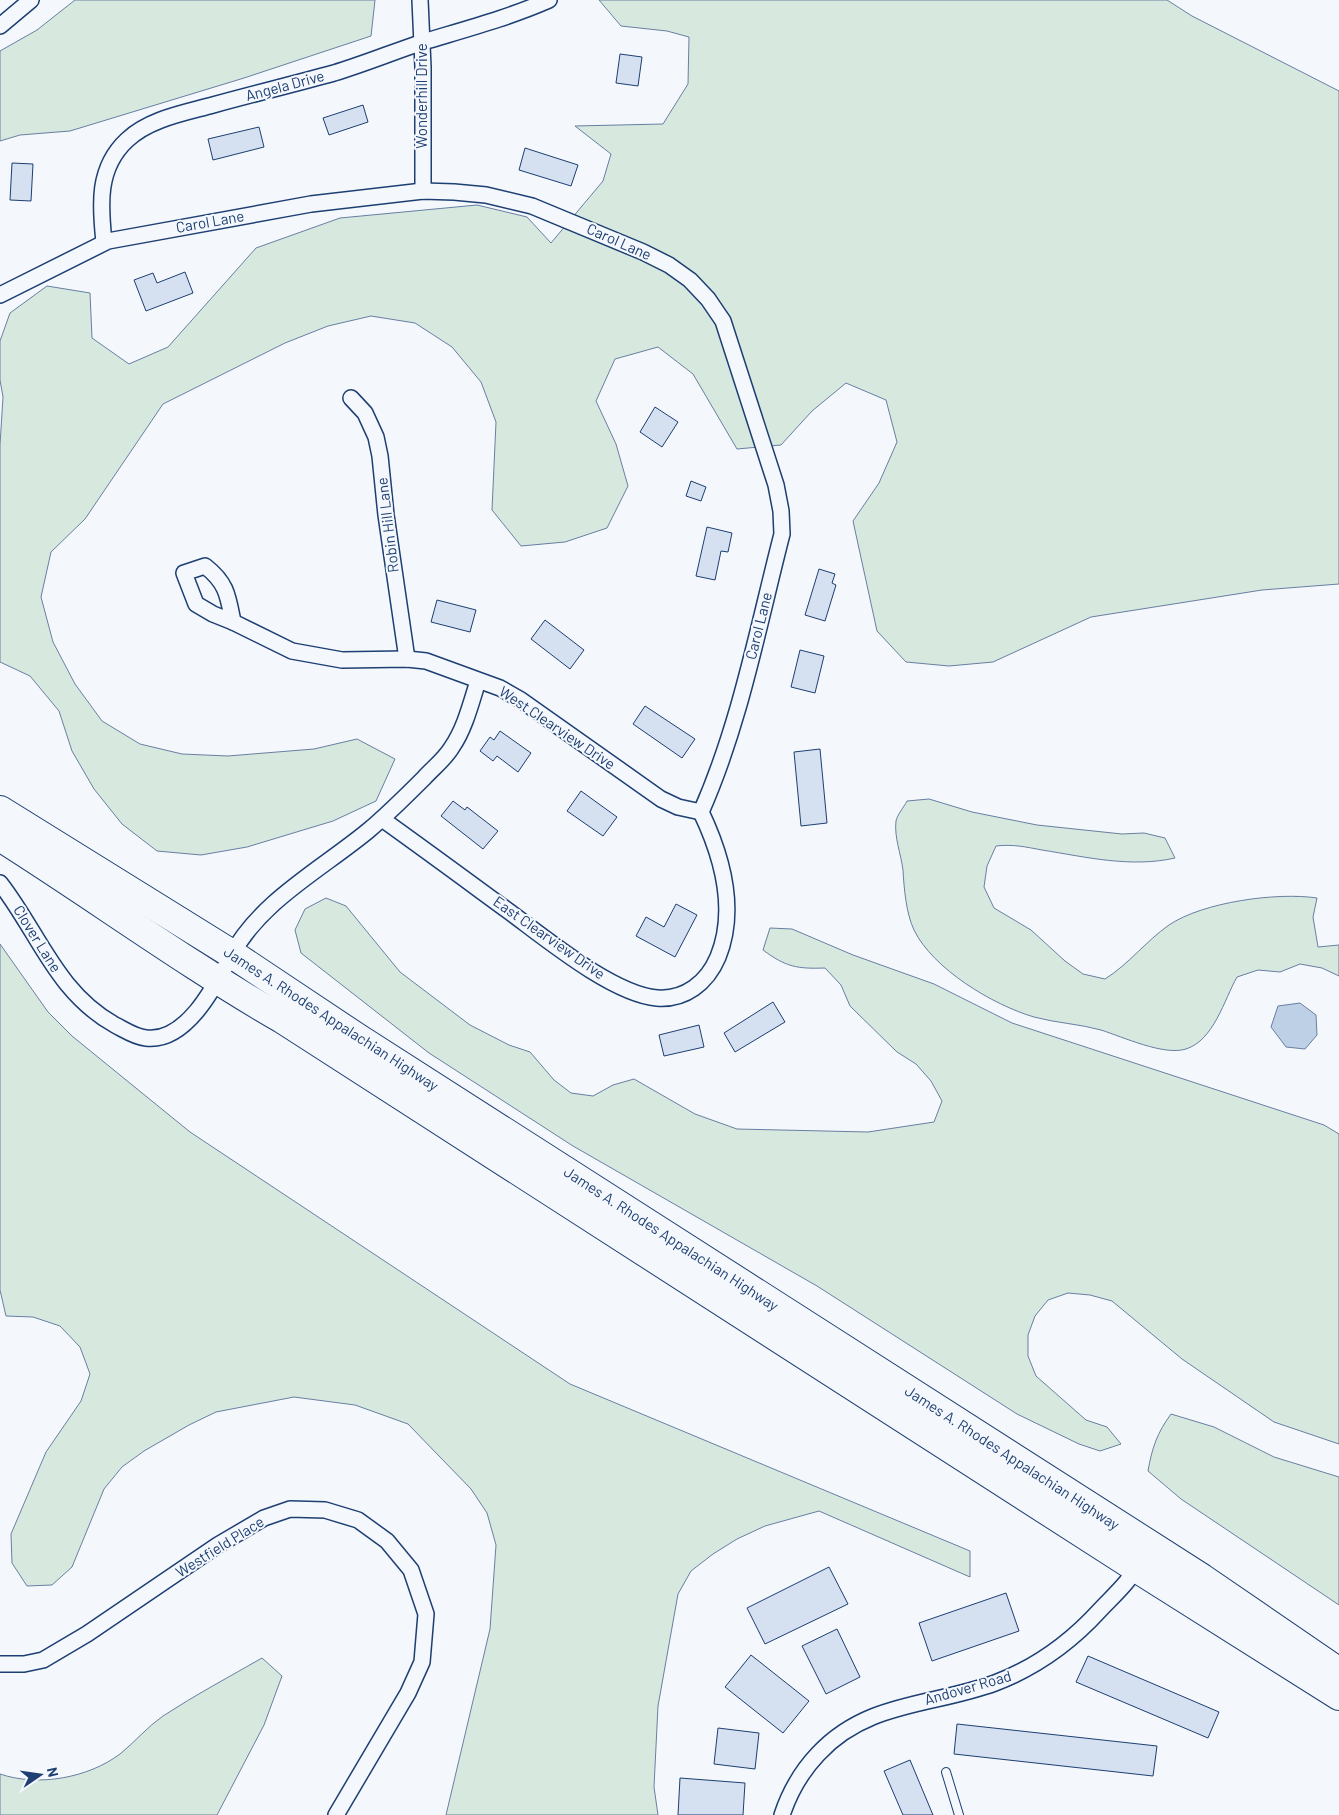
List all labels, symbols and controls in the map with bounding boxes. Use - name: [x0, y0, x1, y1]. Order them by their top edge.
- street label: Wonderhill Drive: [412, 43, 430, 149]
- street label: Angela Drive: [243, 66, 326, 104]
- street label: Carol Lane: [174, 206, 245, 236]
- street label: Carol Lane: [584, 219, 655, 263]
- street label: Robin Hill Lane: [372, 476, 402, 574]
- street label: Carol Lane: [741, 590, 775, 661]
- street label: West Clearview Drive: [496, 682, 619, 773]
- street label: East Clearview Drive: [490, 892, 609, 983]
- street label: Clover Lane: [10, 902, 66, 975]
- street label: James A. Rhodes Appalachian Highway: [221, 942, 442, 1094]
- street label: James A. Rhodes Appalachian Highway: [561, 1162, 782, 1314]
- street label: James A. Rhodes Appalachian Highway: [902, 1381, 1123, 1533]
- street label: Westfield Place: [172, 1512, 267, 1580]
- street label: Andover Road: [922, 1666, 1013, 1708]
- north arrow: [15, 1750, 65, 1800]
- text: N: [44, 1766, 62, 1778]

